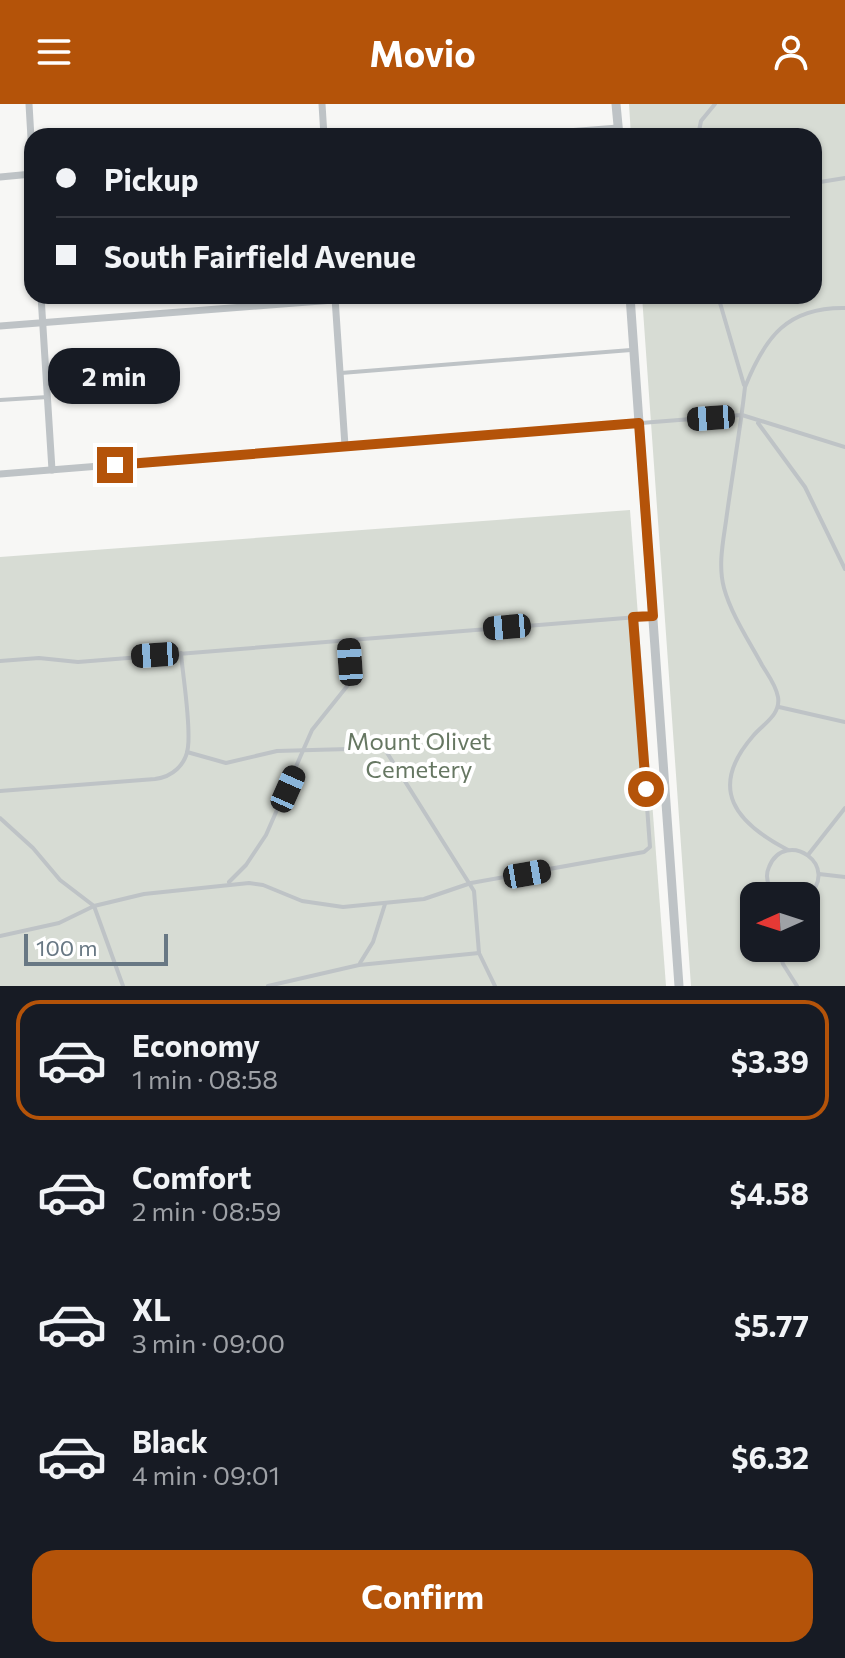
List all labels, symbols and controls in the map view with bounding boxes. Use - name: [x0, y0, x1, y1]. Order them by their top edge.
- icon: menu: [32, 30, 76, 74]
- text: Movio: [369, 30, 476, 74]
- icon: person: [769, 30, 813, 74]
- text: Pickup: [104, 160, 198, 197]
- text: South Fairfield Avenue: [104, 237, 416, 274]
- callout: 2 min: [49, 349, 181, 405]
- text: 2 min: [82, 360, 146, 391]
- car: [686, 404, 736, 432]
- route end: [97, 447, 133, 483]
- car: [482, 613, 532, 641]
- car: [336, 637, 364, 687]
- car: [130, 641, 180, 669]
- park label: Mount Olivet Cemetery: [347, 726, 492, 783]
- car: [267, 762, 309, 816]
- route start: [628, 771, 664, 807]
- car: [501, 858, 553, 890]
- north arrow: [740, 882, 820, 962]
- map controls: [740, 882, 820, 962]
- scale bar: [24, 930, 168, 966]
- text: 100 m: [36, 934, 98, 961]
- icon: car: [36, 1024, 108, 1096]
- text: Economy: [132, 1026, 260, 1063]
- text: $3.39: [731, 1042, 809, 1079]
- text: 1 min · 08:58: [132, 1063, 278, 1094]
- icon: car: [36, 1156, 108, 1228]
- text: Comfort: [132, 1158, 251, 1195]
- text: $4.58: [729, 1174, 809, 1211]
- text: 2 min · 08:59: [132, 1195, 281, 1226]
- icon: car: [36, 1288, 108, 1360]
- text: XL: [132, 1290, 171, 1327]
- text: $5.77: [734, 1306, 809, 1343]
- text: 3 min · 09:00: [132, 1327, 285, 1358]
- icon: car: [36, 1420, 108, 1492]
- text: Black: [132, 1422, 208, 1459]
- text: $6.32: [731, 1438, 809, 1475]
- text: 4 min · 09:01: [132, 1459, 280, 1490]
- button: Confirm: [32, 1550, 813, 1642]

